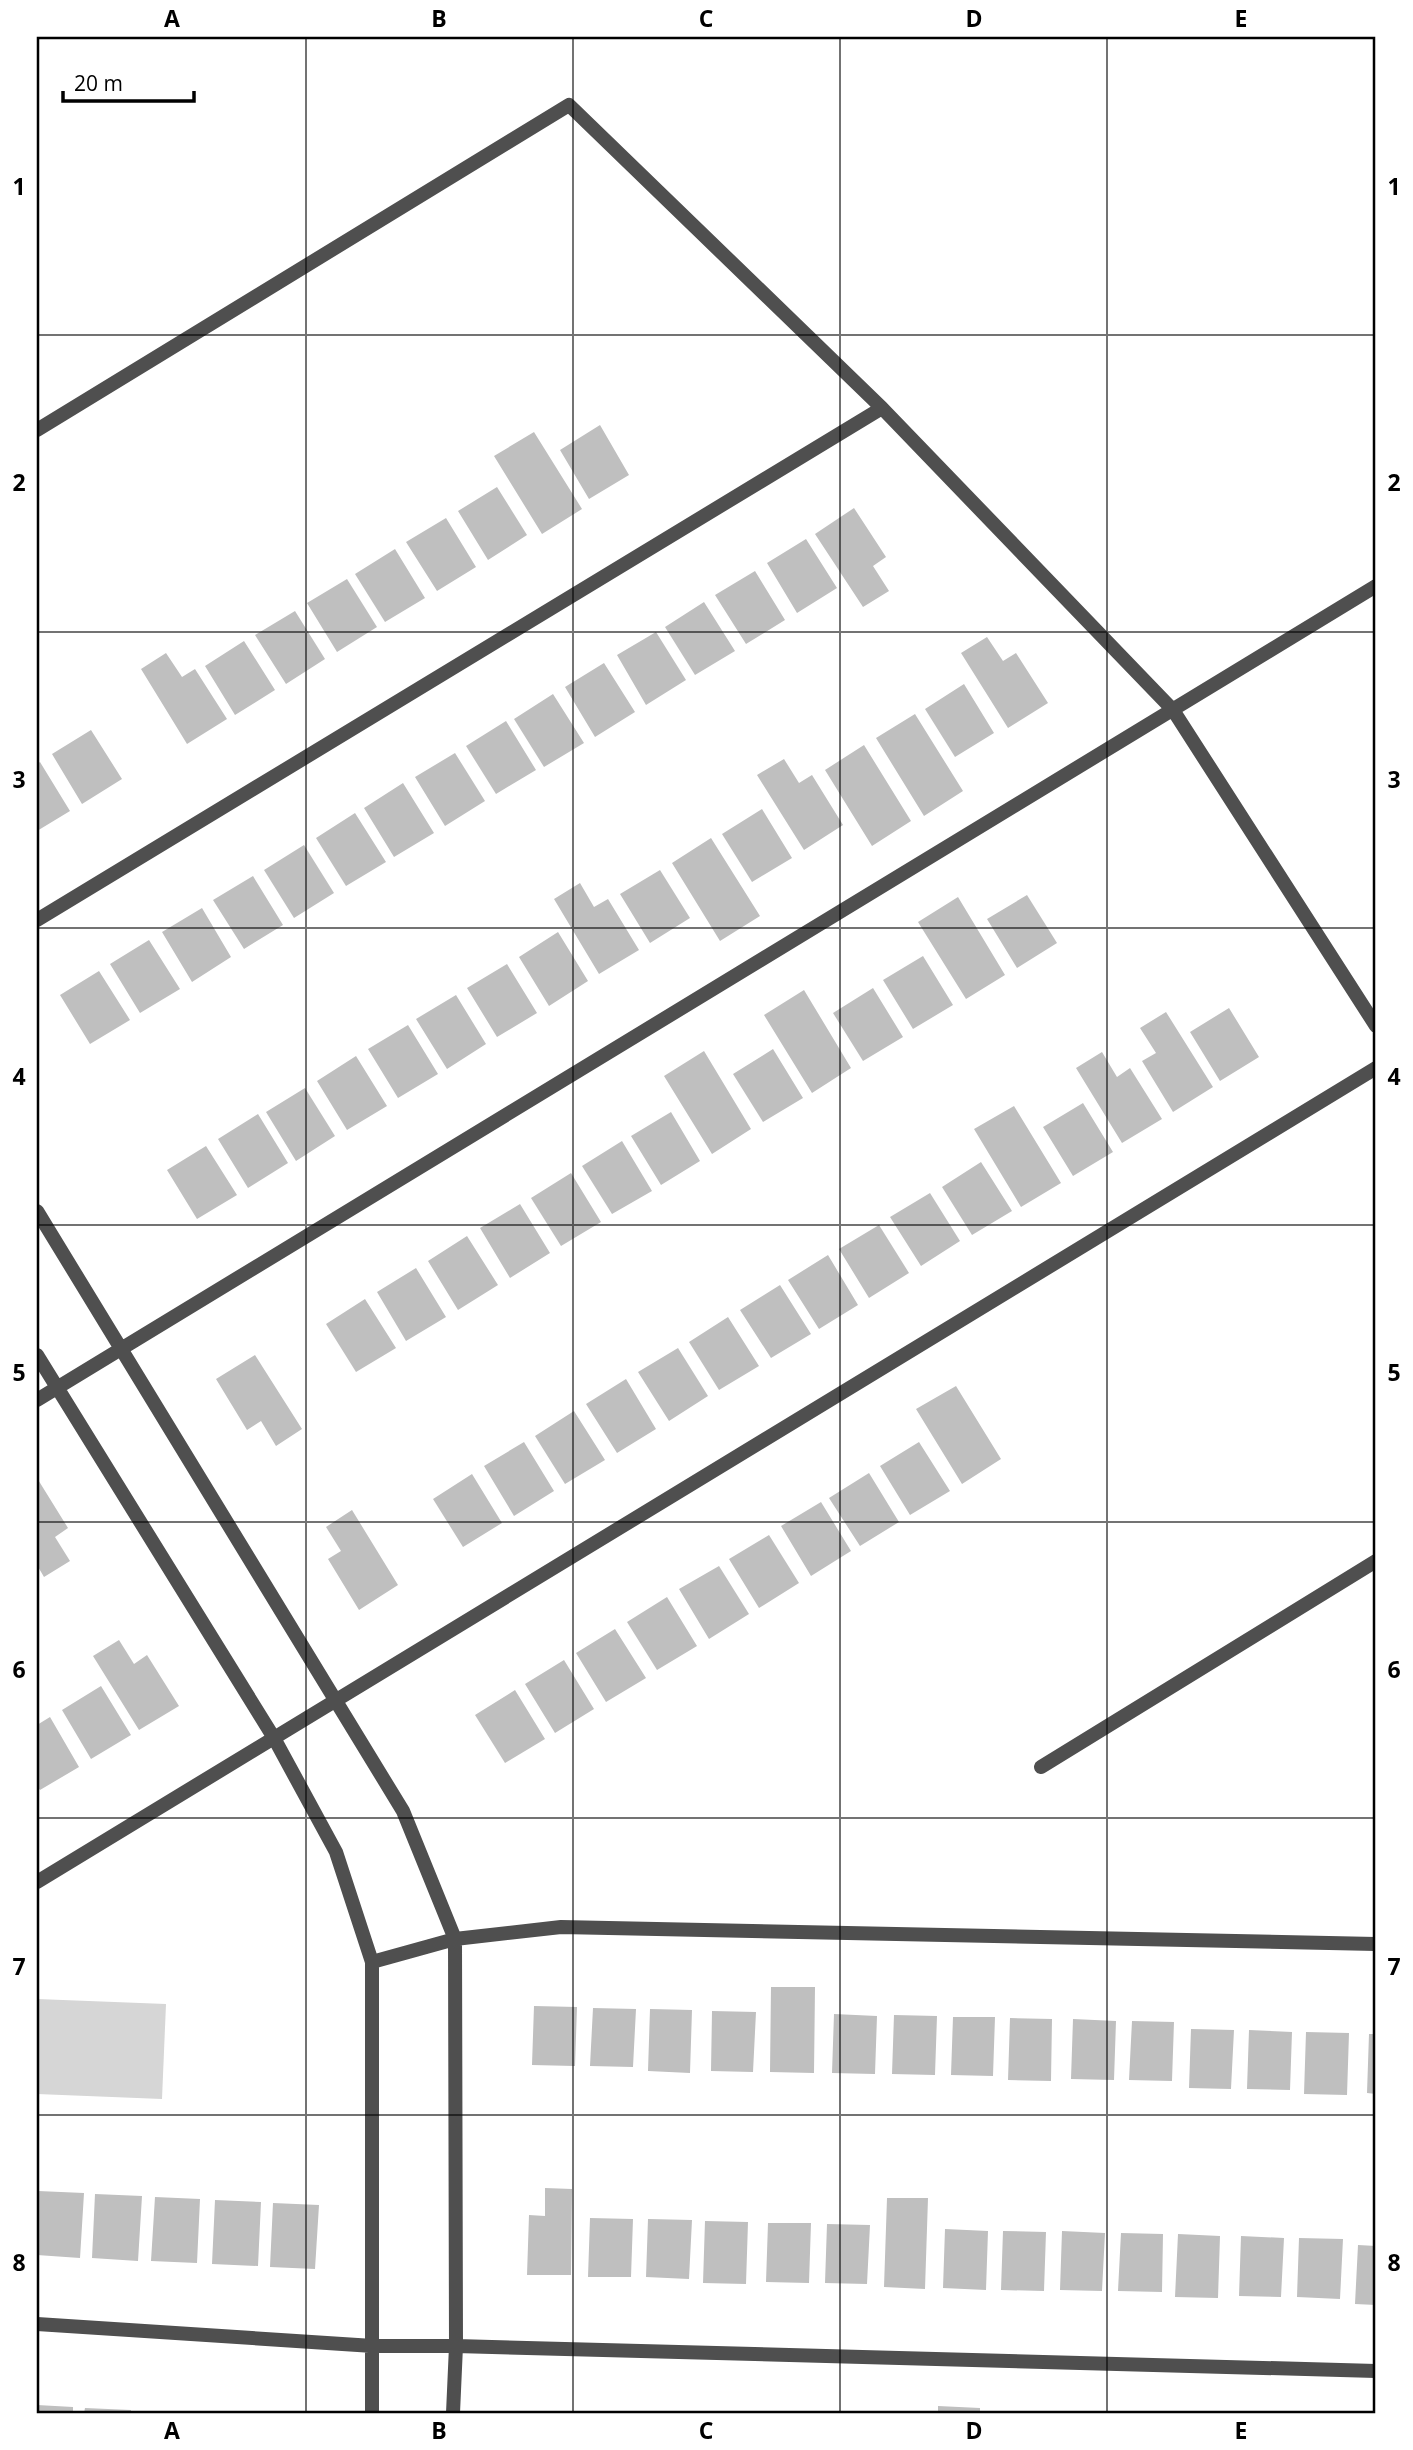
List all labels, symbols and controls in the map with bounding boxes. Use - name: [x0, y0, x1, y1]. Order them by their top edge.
- text: A: [164, 2, 180, 34]
- text: B: [431, 2, 447, 34]
- text: C: [699, 2, 713, 34]
- text: D: [965, 2, 983, 34]
- text: E: [1235, 2, 1247, 34]
- scale bar: [63, 60, 194, 104]
- text: 20 m: [74, 69, 123, 97]
- text: 1: [12, 170, 26, 202]
- text: 1: [1387, 170, 1401, 202]
- text: 2: [12, 466, 26, 498]
- text: 2: [1387, 466, 1401, 498]
- text: 3: [12, 763, 26, 795]
- text: 3: [1387, 763, 1401, 795]
- text: 4: [12, 1060, 26, 1092]
- text: 4: [1387, 1060, 1401, 1092]
- text: 5: [12, 1356, 26, 1388]
- text: 5: [1387, 1356, 1401, 1388]
- text: 6: [12, 1653, 26, 1685]
- text: 6: [1387, 1653, 1401, 1685]
- text: 7: [12, 1950, 26, 1982]
- text: 7: [1387, 1950, 1401, 1982]
- text: 8: [12, 2246, 26, 2278]
- text: 8: [1387, 2246, 1401, 2278]
- text: A: [164, 2414, 180, 2446]
- text: B: [431, 2414, 447, 2446]
- text: C: [699, 2414, 713, 2446]
- text: D: [965, 2414, 983, 2446]
- text: E: [1235, 2414, 1247, 2446]

